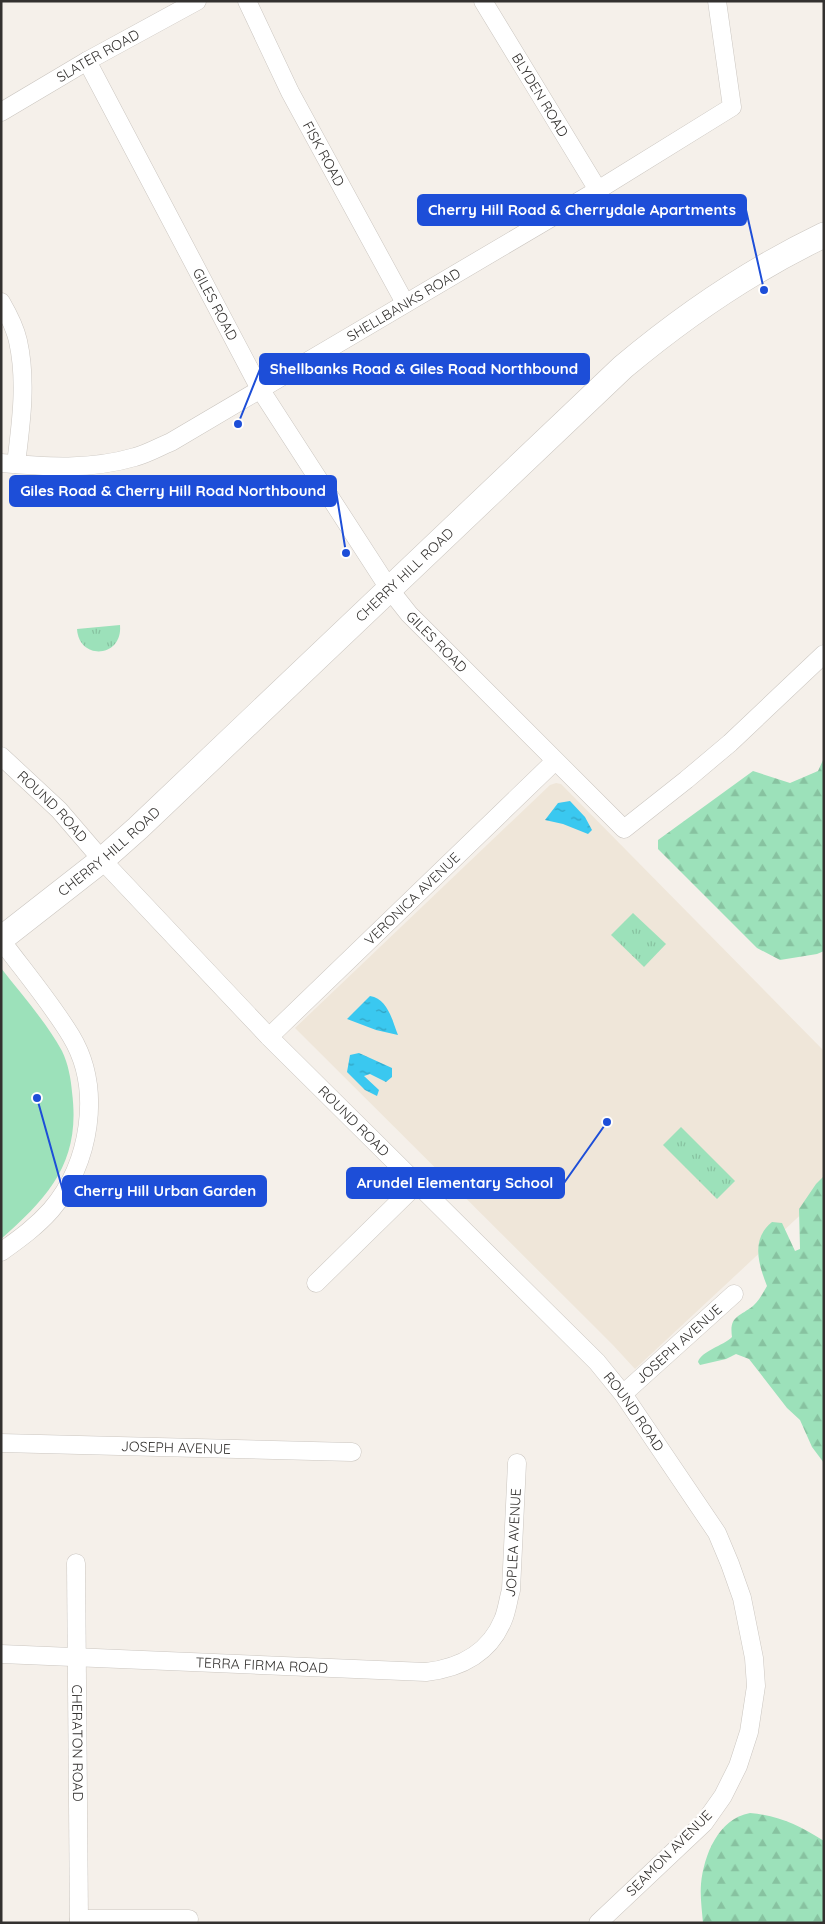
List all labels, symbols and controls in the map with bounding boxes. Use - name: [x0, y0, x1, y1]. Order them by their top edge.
- street label: SLATER ROAD: [53, 25, 142, 86]
- street label: BLYDEN ROAD: [508, 50, 572, 140]
- street label: FISK ROAD: [299, 118, 349, 190]
- callout: Cherry Hill Road & Cherrydale Apartments: [418, 195, 746, 225]
- text: Cherry Hill Road & Cherrydale Apartments: [428, 200, 736, 219]
- street label: SHELLBANKS ROAD: [343, 264, 464, 345]
- street label: GILES ROAD: [189, 265, 242, 344]
- callout: Shellbanks Road & Giles Road Northbound: [260, 354, 589, 384]
- text: Shellbanks Road & Giles Road Northbound: [270, 359, 578, 378]
- callout: Giles Road & Cherry Hill Road Northbound: [10, 476, 336, 506]
- text: Giles Road & Cherry Hill Road Northbound: [20, 481, 326, 500]
- street label: CHERRY HILL ROAD: [352, 524, 457, 626]
- street label: GILES ROAD: [402, 607, 471, 676]
- street label: ROUND ROAD: [13, 767, 91, 846]
- street label: CHERRY HILL ROAD: [54, 803, 164, 900]
- street label: VERONICA AVENUE: [361, 848, 464, 949]
- street label: ROUND ROAD: [314, 1082, 393, 1160]
- callout: Arundel Elementary School: [347, 1168, 564, 1198]
- text: Arundel Elementary School: [357, 1173, 553, 1192]
- callout: Cherry Hill Urban Garden: [63, 1176, 266, 1206]
- text: Cherry Hill Urban Garden: [74, 1181, 256, 1200]
- street label: JOSEPH AVENUE: [632, 1300, 726, 1387]
- street label: ROUND ROAD: [600, 1368, 668, 1455]
- street label: JOSEPH AVENUE: [121, 1437, 231, 1458]
- street label: JOPLEA AVENUE: [501, 1488, 525, 1599]
- street label: TERRA FIRMA ROAD: [195, 1653, 328, 1677]
- street label: CHERATON ROAD: [68, 1684, 87, 1802]
- street label: SEAMON AVENUE: [622, 1806, 716, 1900]

